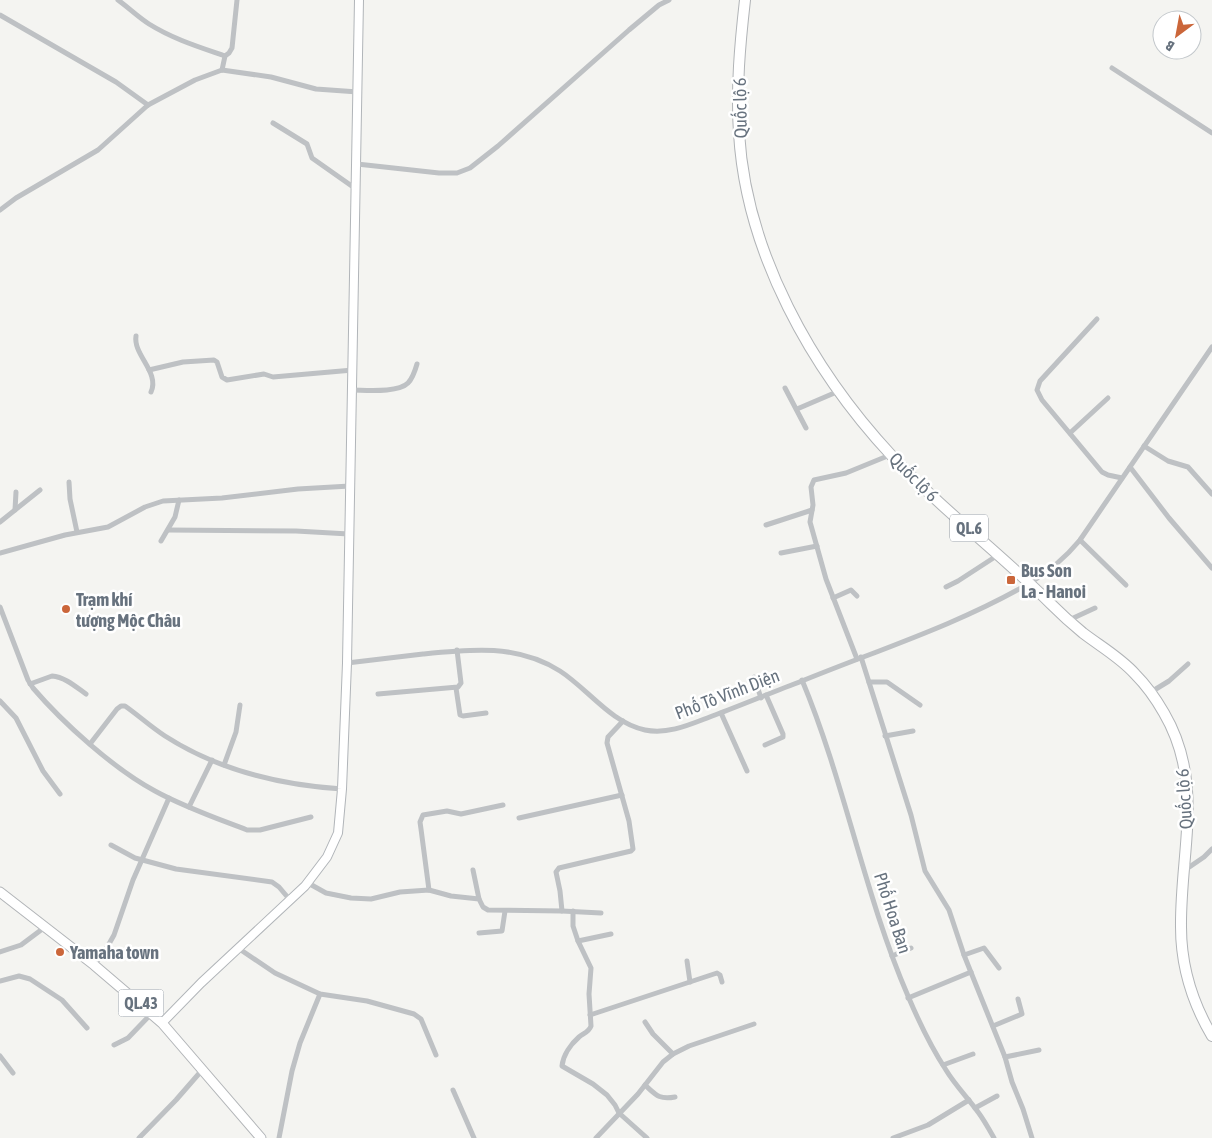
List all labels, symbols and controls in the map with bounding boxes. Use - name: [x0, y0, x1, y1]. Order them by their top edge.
- north arrow: [1152, 10, 1202, 60]
- text: B: [1163, 37, 1177, 55]
- street label: Quốc lộ 6: [728, 77, 751, 139]
- street label: Quốc lộ 6: [885, 447, 944, 506]
- road number: QL.6: [950, 514, 988, 542]
- place label: Bus Son La - Hanoi: [1021, 560, 1086, 602]
- marker: Bus Son La - Hanoi: [1005, 574, 1017, 586]
- place label: Trạm khí tượng Mộc Châu: [75, 589, 181, 631]
- marker: Trạm khí tượng Mộc Châu: [60, 603, 72, 615]
- street label: Phố Tô Vĩnh Diện: [671, 664, 782, 724]
- street label: Quốc lộ 6: [1170, 768, 1197, 830]
- street label: Phố Hoa Ban: [870, 870, 917, 956]
- place label: Yamaha town: [69, 942, 159, 963]
- marker: Yamaha town: [54, 946, 66, 958]
- road number: QL.43: [118, 990, 164, 1016]

